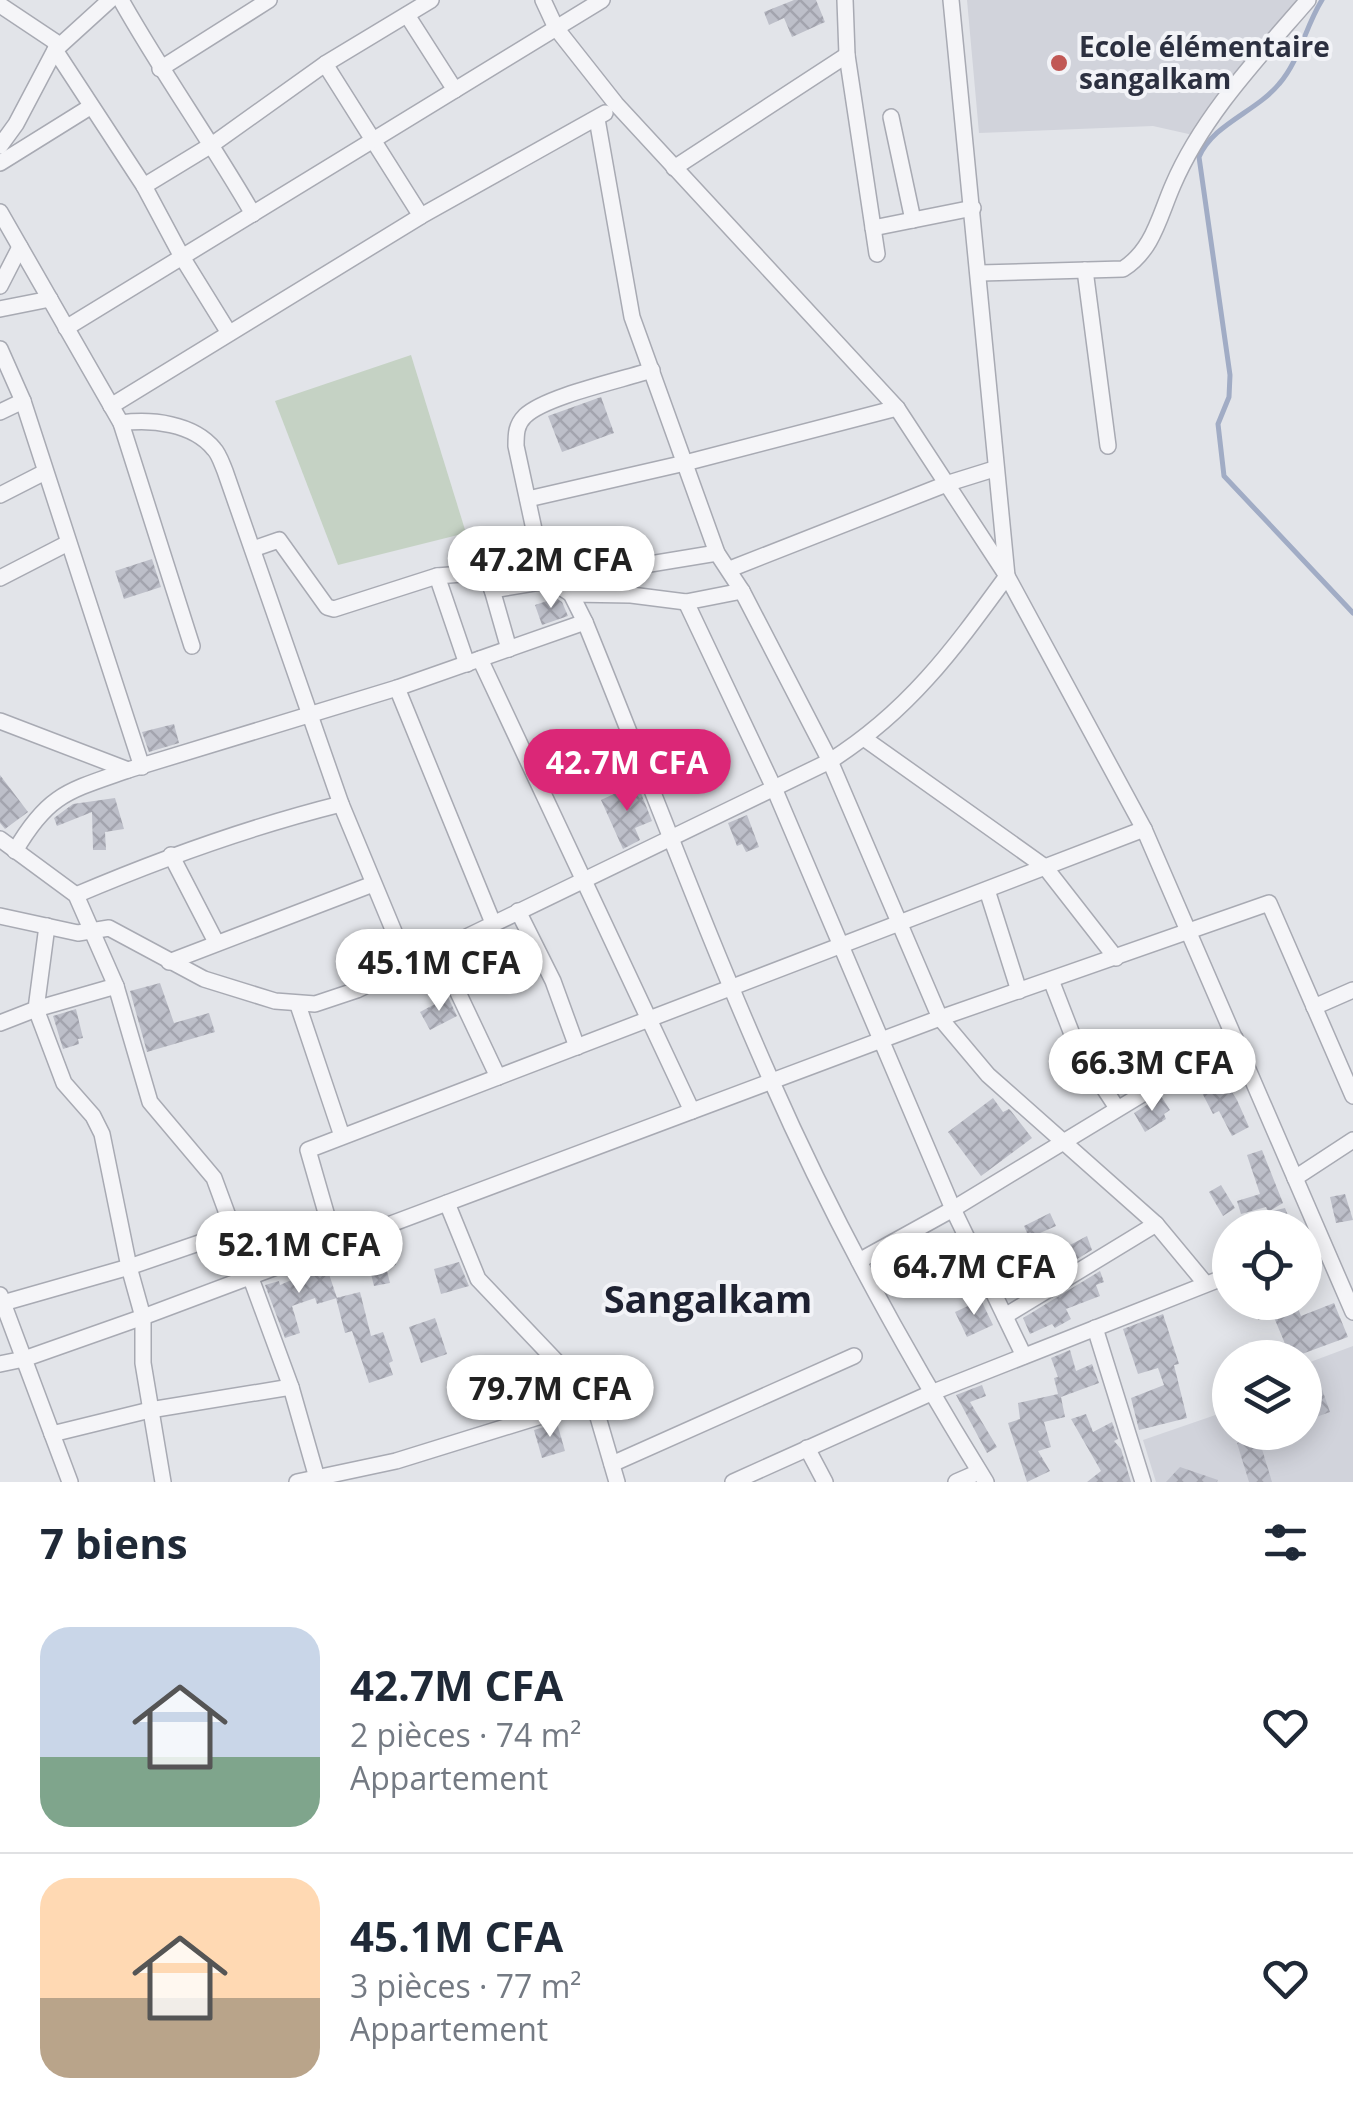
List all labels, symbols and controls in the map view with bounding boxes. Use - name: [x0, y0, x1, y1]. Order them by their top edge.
- place label: Ecole élémentaire sangalkam: [1079, 27, 1330, 97]
- marker: Ecole élémentaire sangalkam: [1048, 52, 1070, 74]
- pin: 47.2M CFA: [437, 526, 665, 611]
- text: 47.2M CFA: [470, 537, 632, 580]
- pin: 42.7M CFA: [513, 729, 741, 814]
- text: 42.7M CFA: [546, 740, 708, 783]
- pin: 45.1M CFA: [325, 929, 553, 1014]
- text: 45.1M CFA: [358, 940, 520, 983]
- pin: 66.3M CFA: [1038, 1029, 1266, 1114]
- text: 66.3M CFA: [1071, 1040, 1233, 1083]
- map controls: [1212, 1210, 1322, 1450]
- button: locate: [1212, 1210, 1322, 1320]
- pin: 52.1M CFA: [185, 1211, 413, 1296]
- text: 52.1M CFA: [218, 1222, 380, 1265]
- pin: 64.7M CFA: [860, 1233, 1088, 1318]
- text: 64.7M CFA: [893, 1244, 1055, 1287]
- district label: Sangalkam: [604, 1272, 812, 1324]
- button: layers: [1212, 1340, 1322, 1450]
- pin: 79.7M CFA: [436, 1355, 664, 1440]
- text: 79.7M CFA: [469, 1366, 631, 1409]
- text: 7 biens: [40, 1514, 188, 1571]
- icon: filters: [1258, 1515, 1313, 1570]
- text: 42.7M CFA: [350, 1656, 563, 1713]
- icon: home: [120, 1667, 240, 1787]
- icon: heart: [1258, 1700, 1313, 1755]
- text: 2 pièces · 74 m²: [350, 1713, 581, 1756]
- text: Appartement: [350, 1756, 548, 1799]
- text: 45.1M CFA: [350, 1907, 563, 1964]
- icon: home: [120, 1918, 240, 2038]
- icon: heart: [1258, 1951, 1313, 2006]
- text: 3 pièces · 77 m²: [350, 1964, 581, 2007]
- text: Appartement: [350, 2007, 548, 2050]

